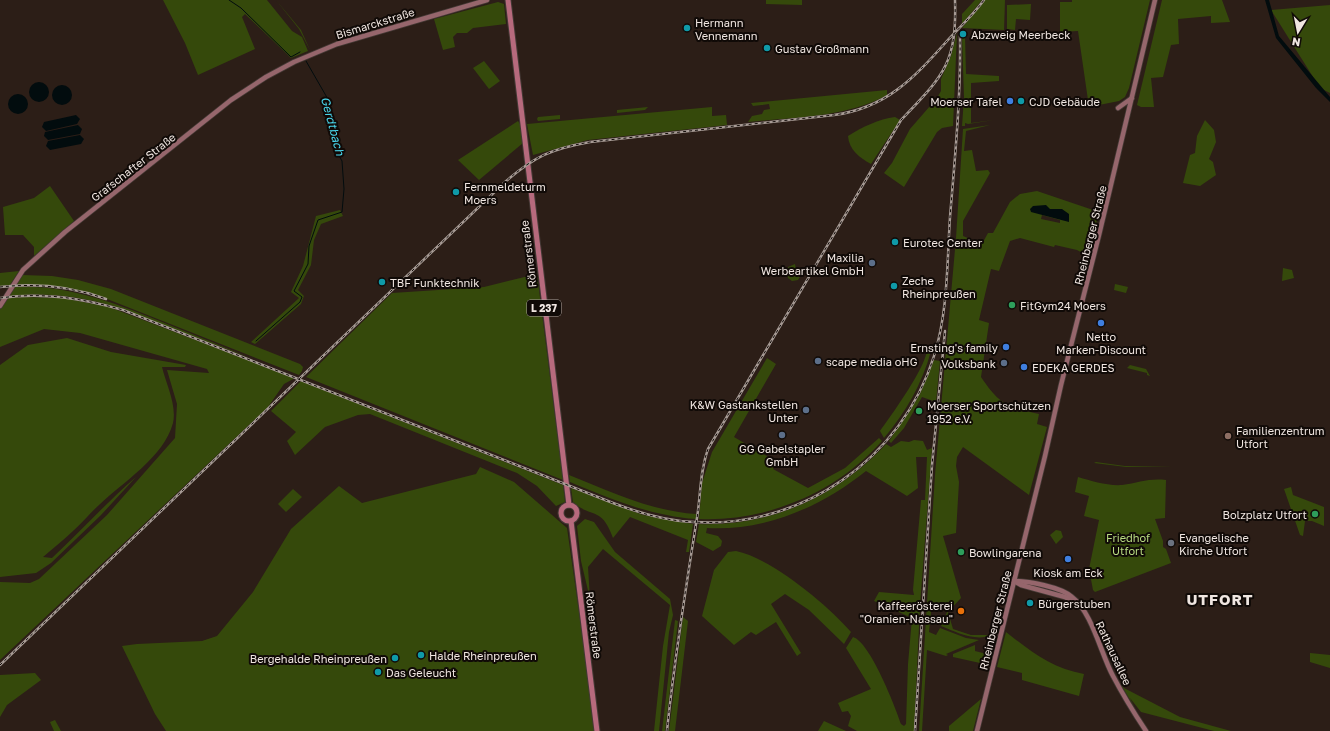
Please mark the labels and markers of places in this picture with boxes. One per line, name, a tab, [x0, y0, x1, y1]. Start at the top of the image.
place label: Hermann Vennemann	[695, 16, 757, 42]
marker: Hermann Vennemann	[682, 23, 692, 33]
place label: Abzweig Meerbeck	[971, 28, 1070, 41]
marker: Abzweig Meerbeck	[958, 29, 968, 39]
place label: Gustav Großmann	[775, 42, 869, 55]
marker: Gustav Großmann	[762, 43, 772, 53]
place label: Moerser Tafel	[930, 95, 1002, 108]
place label: CJD Gebäude	[1029, 95, 1100, 108]
marker: Moerser Tafel	[1005, 96, 1015, 106]
marker: CJD Gebäude	[1016, 96, 1026, 106]
place label: Fernmeldeturm Moers	[464, 180, 546, 206]
marker: Fernmeldeturm Moers	[451, 187, 461, 197]
place label: Eurotec Center	[903, 236, 983, 249]
marker: Eurotec Center	[890, 237, 900, 247]
place label: Maxilia Werbeartikel GmbH	[761, 251, 864, 277]
marker: Maxilia Werbeartikel GmbH	[867, 258, 877, 268]
place label: Zeche Rheinpreußen	[902, 274, 976, 300]
place label: TBF Funktechnik	[390, 276, 479, 289]
marker: TBF Funktechnik	[377, 277, 387, 287]
marker: Zeche Rheinpreußen	[889, 281, 899, 291]
place label: FitGym24 Moers	[1020, 299, 1106, 312]
marker: FitGym24 Moers	[1007, 300, 1017, 310]
marker: Netto Marken-Discount	[1096, 318, 1106, 328]
place label: Netto Marken-Discount	[1056, 330, 1146, 356]
place label: Ernsting's family	[910, 341, 998, 354]
marker: Ernsting's family	[1001, 342, 1011, 352]
place label: scape media oHG	[826, 355, 918, 368]
marker: scape media oHG	[813, 356, 823, 366]
place label: Volksbank	[941, 357, 996, 370]
marker: Volksbank	[999, 358, 1009, 368]
place label: EDEKA GERDES	[1032, 361, 1114, 374]
marker: EDEKA GERDES	[1019, 362, 1029, 372]
place label: K&W Gastankstellen Unter	[690, 398, 799, 424]
place label: Moerser Sportschützen 1952 e.V.	[927, 399, 1051, 425]
marker: K&W Gastankstellen Unter	[801, 405, 811, 415]
marker: Moerser Sportschützen 1952 e.V.	[914, 406, 924, 416]
place label: Familienzentrum Utfort	[1236, 424, 1325, 450]
marker: GG Gabelstapler GmbH	[777, 430, 787, 440]
marker: Familienzentrum Utfort	[1223, 431, 1233, 441]
place label: GG Gabelstapler GmbH	[739, 442, 826, 468]
place label: Bolzplatz Utfort	[1223, 508, 1307, 521]
marker: Bolzplatz Utfort	[1310, 509, 1320, 519]
place label: Evangelische Kirche Utfort	[1179, 531, 1249, 557]
marker: Evangelische Kirche Utfort	[1166, 538, 1176, 548]
place label: Bowlingarena	[969, 546, 1042, 559]
marker: Bowlingarena	[956, 547, 966, 557]
marker: Kiosk am Eck	[1063, 554, 1073, 564]
place label: Kiosk am Eck	[1033, 566, 1103, 579]
place label: Bürgerstuben	[1038, 597, 1110, 610]
marker: Bürgerstuben	[1025, 598, 1035, 608]
place label: Kaffeerösterei "Oranien-Nassau"	[860, 599, 953, 625]
marker: Kaffeerösterei "Oranien-Nassau"	[956, 606, 966, 616]
place label: Halde Rheinpreußen	[429, 649, 537, 662]
marker: Halde Rheinpreußen	[416, 650, 426, 660]
place label: Bergehalde Rheinpreußen	[250, 652, 387, 665]
marker: Bergehalde Rheinpreußen	[390, 653, 400, 663]
place label: Das Geleucht	[386, 666, 456, 679]
marker: Das Geleucht	[373, 667, 383, 677]

